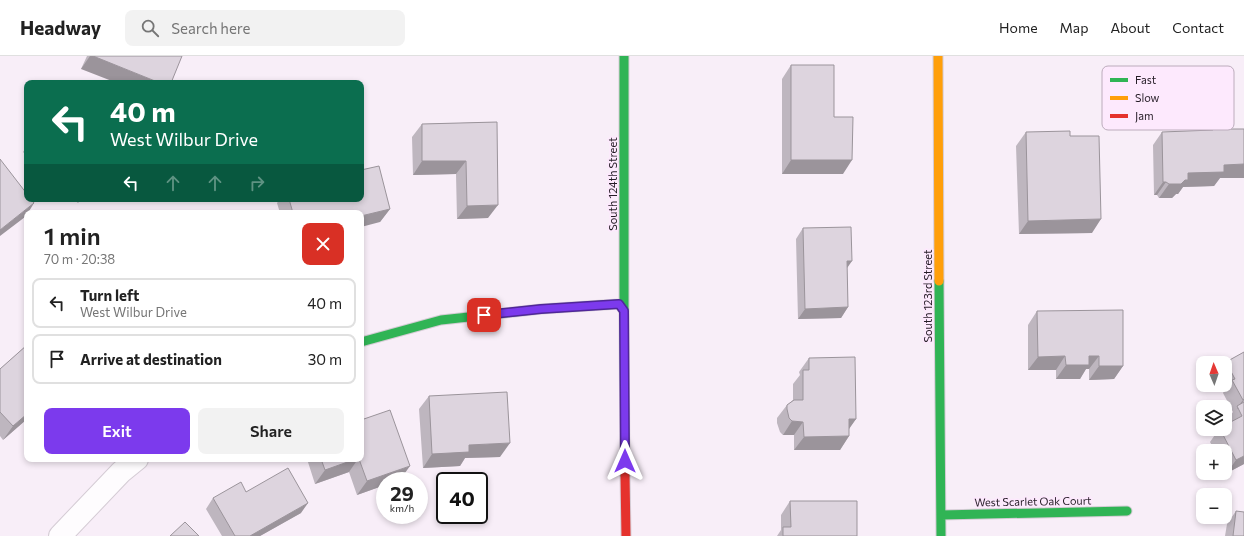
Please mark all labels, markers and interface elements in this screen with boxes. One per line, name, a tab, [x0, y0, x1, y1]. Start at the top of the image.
search box	[125, 10, 405, 46]
text: Headway	[20, 16, 101, 39]
icon: search	[139, 17, 161, 39]
text: Search here	[171, 19, 251, 37]
text: Home	[999, 19, 1038, 36]
text: Map	[1060, 19, 1088, 36]
text: About	[1110, 19, 1150, 36]
text: Contact	[1172, 19, 1224, 36]
legend	[1102, 66, 1234, 130]
text: Fast	[1135, 73, 1157, 86]
text: Slow	[1135, 91, 1160, 104]
text: 40 m	[110, 94, 176, 128]
icon: left	[44, 96, 96, 148]
text: Jam	[1135, 109, 1154, 123]
text: West Wilbur Drive	[110, 128, 258, 150]
street label: South 124th Street	[606, 137, 619, 231]
icon: left	[120, 172, 142, 194]
icon: ahead	[162, 172, 184, 194]
icon: ahead	[204, 172, 226, 194]
icon: right	[246, 172, 268, 194]
text: 1 min	[44, 221, 101, 250]
button: close	[302, 223, 344, 265]
street label: South 123rd Street	[921, 249, 934, 342]
text: 70 m · 20:38	[44, 251, 115, 267]
text: Turn left	[80, 286, 139, 304]
icon: left	[46, 292, 68, 314]
text: 40 m	[307, 294, 342, 312]
pin	[467, 298, 501, 332]
text: West Wilbur Drive	[80, 304, 187, 320]
icon: arrive	[473, 304, 495, 326]
icon: arrive	[46, 348, 68, 370]
text: Arrive at destination	[80, 350, 222, 368]
text: 30 m	[308, 350, 342, 368]
north arrow	[1196, 356, 1232, 392]
map controls	[1196, 356, 1232, 524]
button: layers	[1196, 400, 1232, 436]
button: Exit	[44, 408, 190, 454]
button: Share	[198, 408, 344, 454]
position arrow	[604, 440, 646, 482]
button: +	[1196, 444, 1232, 480]
speed limit sign: 40	[436, 472, 488, 524]
text: 29	[390, 481, 414, 505]
button: −	[1196, 488, 1232, 524]
street label: West Scarlet Oak Court	[974, 493, 1092, 509]
text: km/h	[390, 502, 414, 514]

